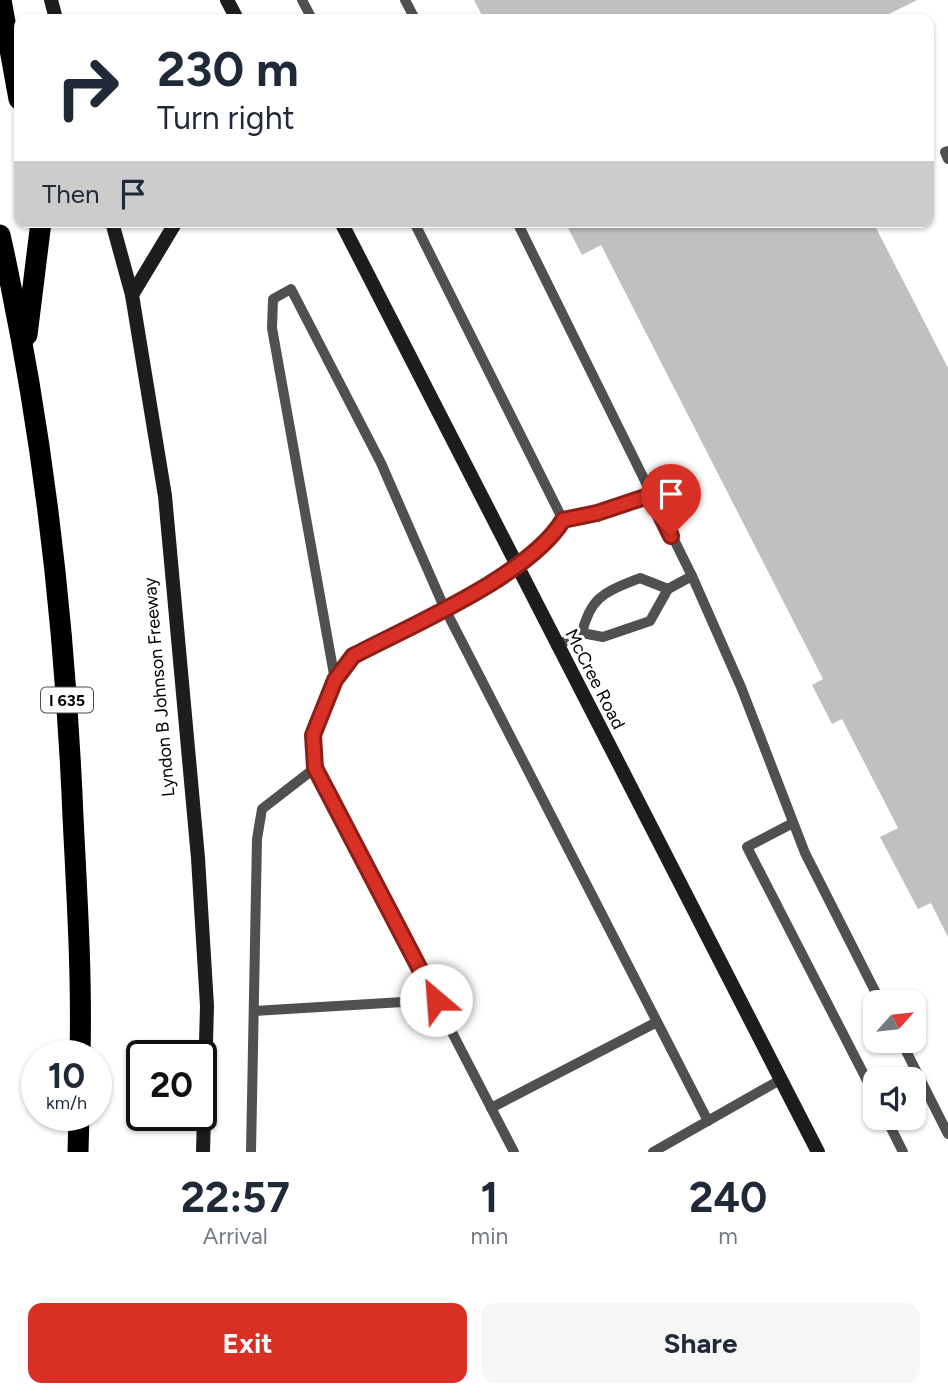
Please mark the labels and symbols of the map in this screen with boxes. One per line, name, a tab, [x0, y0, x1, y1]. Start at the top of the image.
pin	[641, 464, 701, 536]
street label: Lyndon B Johnson Freeway	[138, 576, 180, 798]
street label: McCree Road	[560, 625, 630, 733]
road number: I 635	[41, 688, 93, 712]
position arrow	[399, 963, 473, 1037]
north arrow	[863, 990, 926, 1054]
speed limit sign: 20	[126, 1040, 217, 1131]

